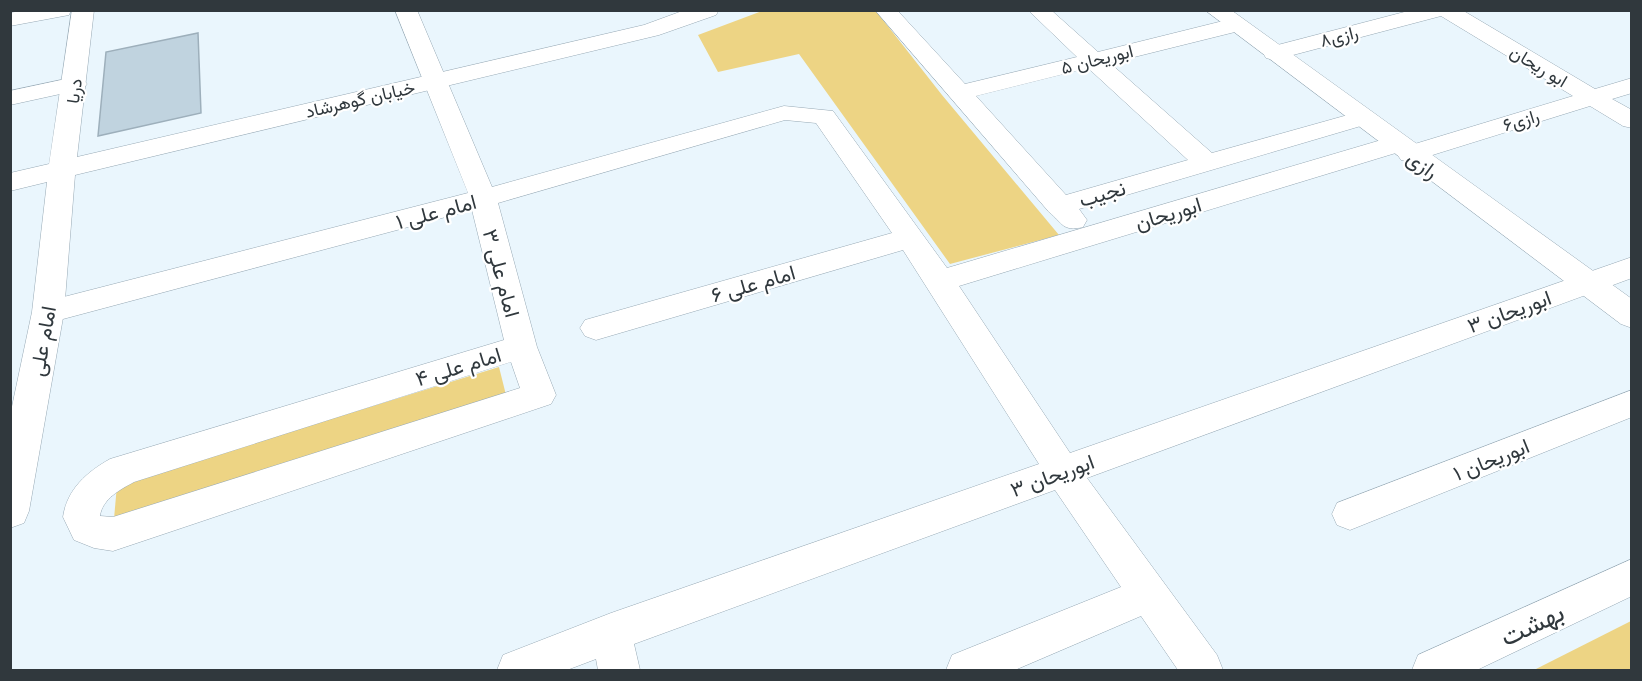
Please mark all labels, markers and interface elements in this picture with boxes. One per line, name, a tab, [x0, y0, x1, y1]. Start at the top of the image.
street label: رازی۸	[1318, 20, 1360, 52]
street label: ابوریحان ۵	[1058, 39, 1136, 79]
street label: ابو ریحان	[1506, 40, 1572, 92]
street label: خیابان گوهرشاد	[303, 75, 417, 123]
street label: دریا	[61, 77, 87, 105]
street label: رازی۶	[1500, 104, 1542, 136]
street label: رازی	[1402, 144, 1444, 185]
street label: نجیب	[1076, 174, 1128, 212]
street label: امام علی ۱	[393, 188, 480, 236]
street label: ابوریحان	[1132, 191, 1205, 236]
street label: امام علی ۳	[476, 226, 526, 320]
street label: امام علی ۶	[708, 259, 799, 309]
street label: ابوریحان ۳	[1463, 284, 1555, 339]
street label: امام علی	[23, 304, 63, 378]
street label: امام علی ۴	[412, 341, 505, 393]
street label: ابوریحان ۱	[1449, 432, 1533, 487]
street label: ابوریحان ۳	[1006, 448, 1098, 503]
street label: بهشت	[1495, 595, 1569, 653]

